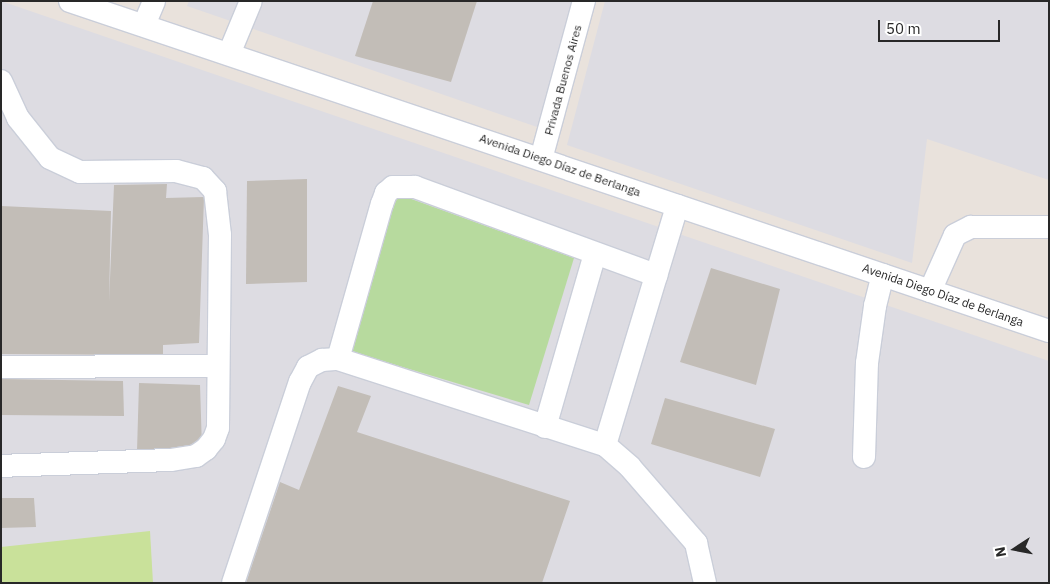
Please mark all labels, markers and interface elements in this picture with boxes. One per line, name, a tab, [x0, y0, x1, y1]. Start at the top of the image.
scale bar	[880, 10, 1002, 42]
text: 50 m	[886, 19, 921, 38]
street label: Privada Buenos Aires	[541, 23, 585, 137]
street label: Avenida Diego Díaz de Berlanga	[477, 131, 643, 199]
street label: Avenida Diego Díaz de Berlanga	[860, 261, 1026, 329]
north arrow	[990, 524, 1040, 574]
text: N	[990, 545, 1010, 559]

